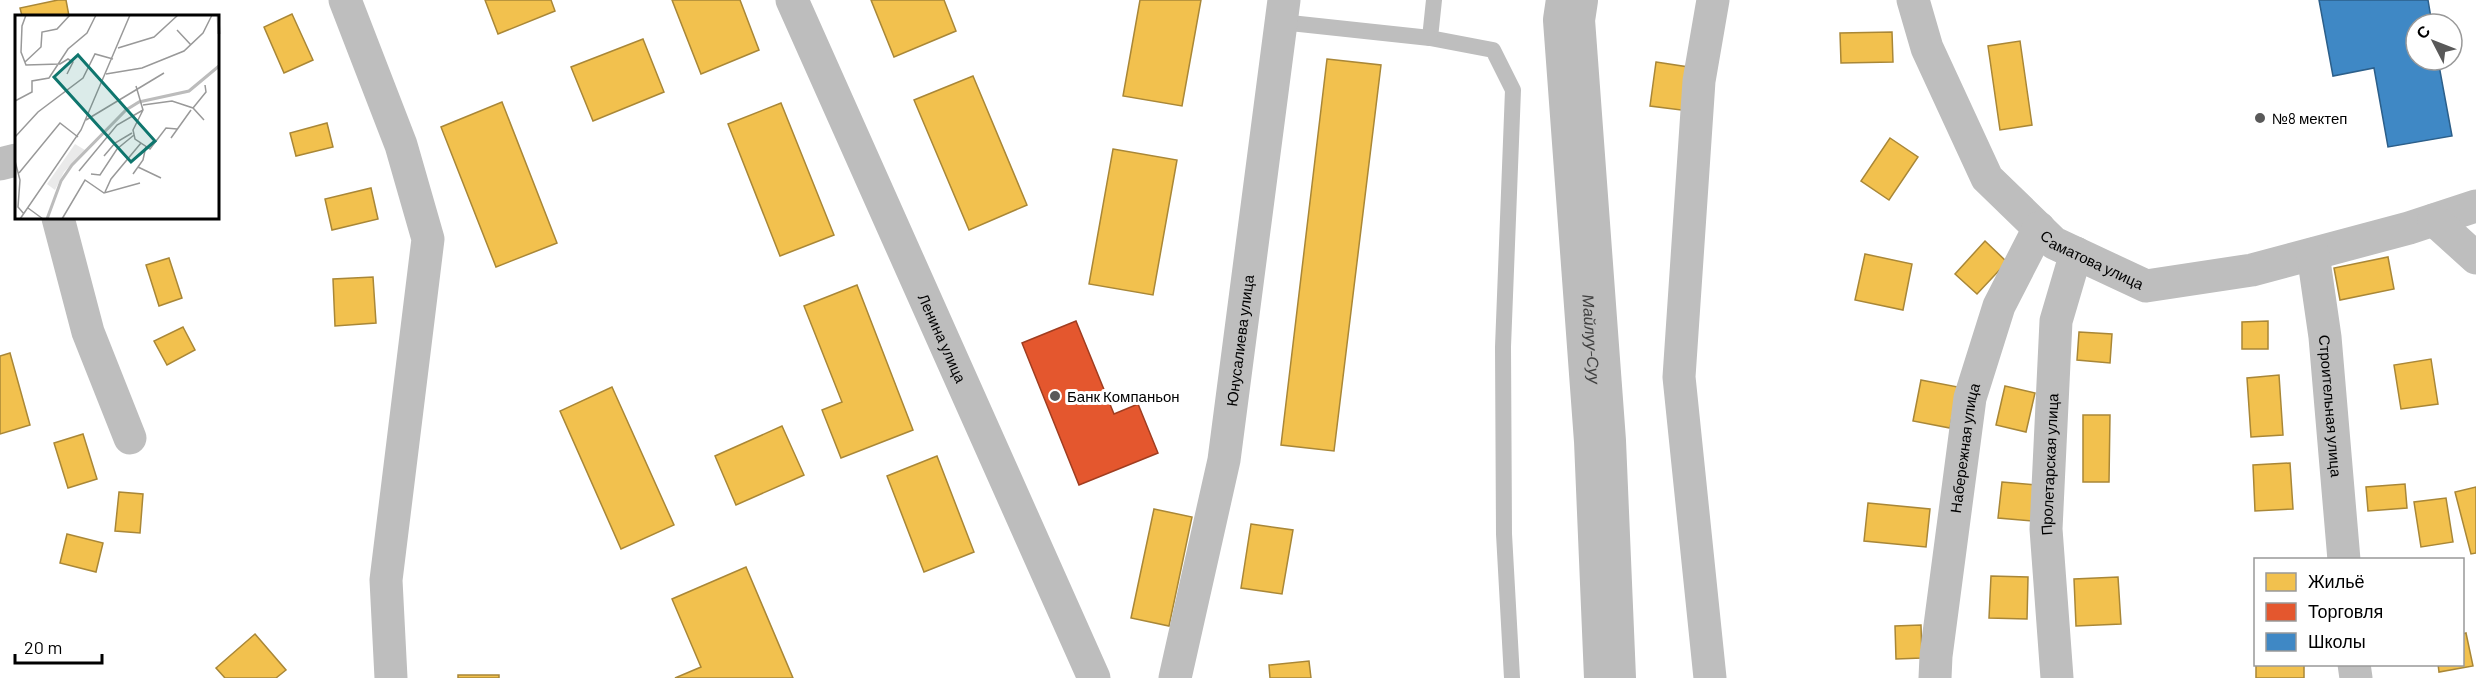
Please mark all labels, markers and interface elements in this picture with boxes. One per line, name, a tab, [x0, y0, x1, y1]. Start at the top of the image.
north arrow	[2404, 12, 2464, 72]
inset map	[15, 15, 219, 219]
text: С	[2412, 21, 2434, 42]
place label: №8 мектеп	[2272, 109, 2347, 127]
marker: №8 мектеп	[2253, 111, 2267, 125]
street label: Саматова улица	[2037, 226, 2147, 293]
street label: Юнусалиева улица	[1222, 273, 1257, 407]
street label: Ленина улица	[915, 291, 971, 386]
water label: Майлуу-Суу	[1580, 293, 1605, 385]
street label: Строительная улица	[2316, 334, 2346, 479]
street label: Набережная улица	[1946, 380, 1983, 514]
place label: Банк Компаньон	[1067, 387, 1180, 405]
marker: Банк Компаньон	[1048, 389, 1062, 403]
street label: Пролетарская улица	[2037, 392, 2062, 536]
legend	[2254, 558, 2464, 666]
text: Жильё	[2308, 570, 2365, 592]
text: Торговля	[2308, 600, 2383, 622]
scale bar	[15, 627, 102, 665]
text: Школы	[2308, 630, 2366, 652]
text: 20 m	[24, 636, 62, 658]

